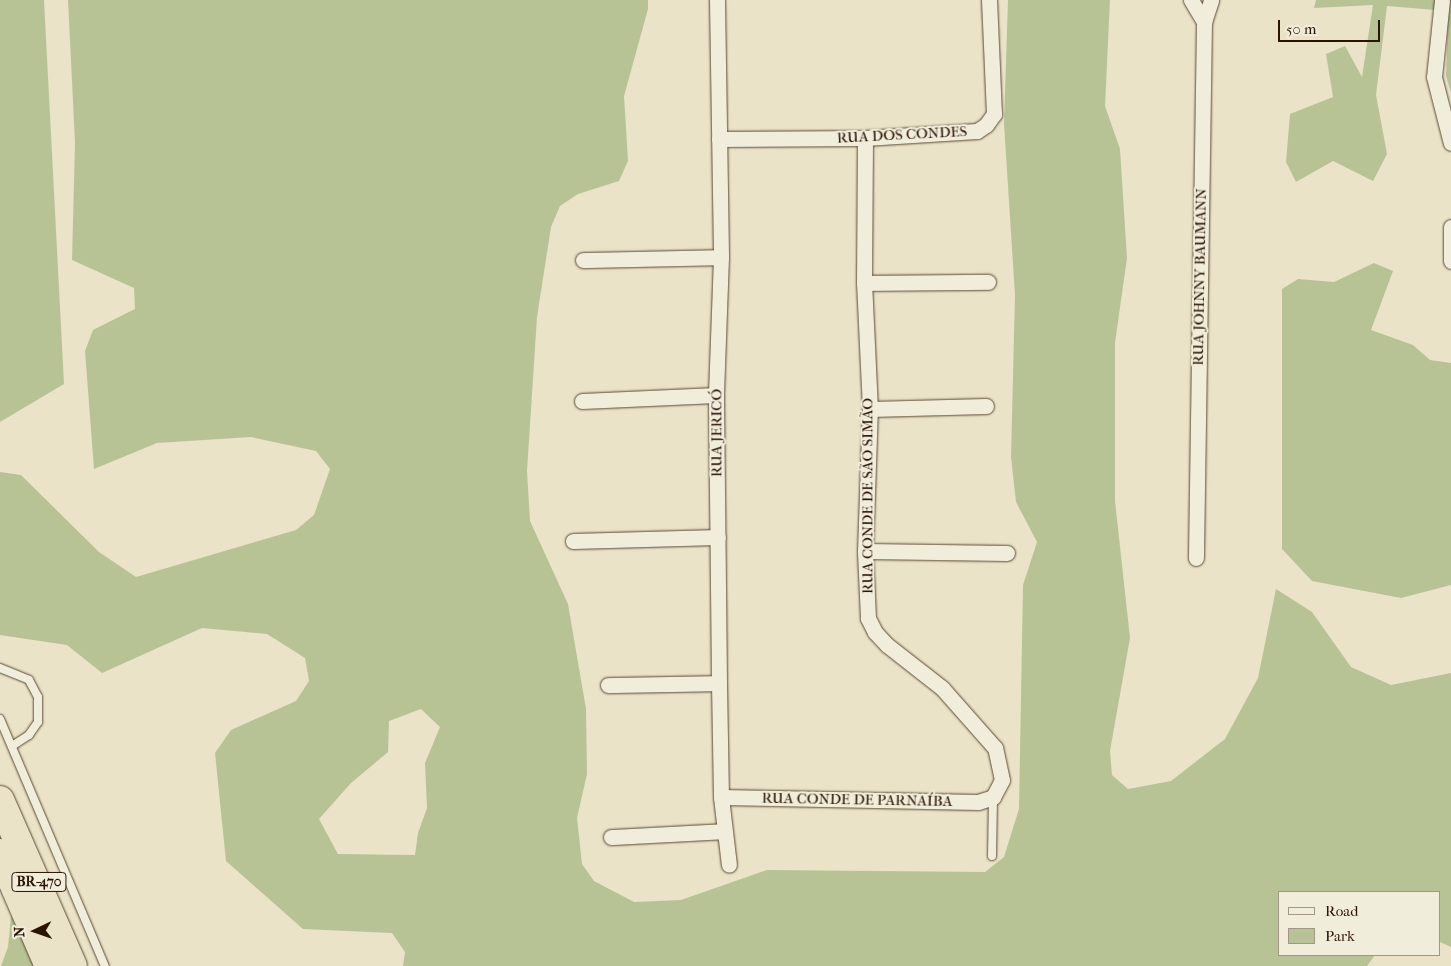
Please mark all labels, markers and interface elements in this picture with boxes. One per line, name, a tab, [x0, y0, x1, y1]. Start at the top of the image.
scale bar	[1281, 10, 1384, 42]
text: 50 m	[1286, 20, 1316, 38]
street label: RUA DOS CONDES	[836, 123, 968, 147]
street label: RUA JOHNNY BAUMANN	[1189, 188, 1211, 366]
street label: RUA JERICÓ	[708, 389, 726, 477]
street label: RUA CONDE DE SÃO SIMÃO	[859, 398, 877, 594]
street label: RUA CONDE DE PARNAÍBA	[762, 789, 952, 811]
road number: BR-470	[10, 870, 68, 894]
legend	[1278, 891, 1441, 956]
text: Road	[1325, 902, 1358, 920]
north arrow	[10, 906, 60, 956]
text: N	[11, 926, 28, 938]
text: Park	[1325, 927, 1355, 945]

